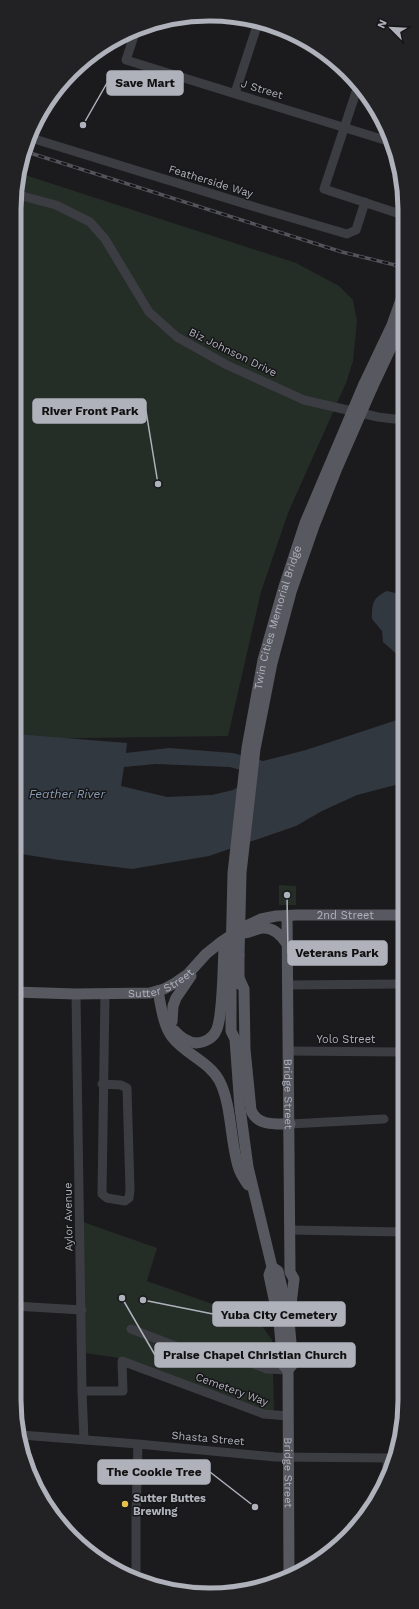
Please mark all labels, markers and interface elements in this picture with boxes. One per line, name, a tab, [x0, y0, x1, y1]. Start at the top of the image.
north arrow	[371, 8, 411, 48]
text: N	[375, 18, 390, 31]
callout: Save Mart	[107, 71, 183, 95]
text: Save Mart	[115, 76, 175, 90]
street label: J Street	[239, 77, 285, 102]
street label: Featherside Way	[167, 162, 255, 201]
street label: Biz Johnson Drive	[187, 326, 279, 379]
callout: River Front Park	[33, 399, 146, 423]
text: River Front Park	[42, 404, 139, 418]
street label: Twin Cities Memorial Bridge	[252, 544, 304, 691]
water label: Feather River	[29, 787, 106, 801]
street label: 2nd Street	[317, 909, 374, 922]
callout: Veterans Park	[288, 941, 387, 965]
text: Veterans Park	[295, 946, 379, 960]
street label: Sutter Street	[128, 966, 197, 1000]
street label: Yolo Street	[317, 1033, 376, 1046]
street label: Bridge Street	[281, 1059, 295, 1130]
street label: Aylor Avenue	[61, 1182, 76, 1252]
callout: Yuba City Cemetery	[213, 1302, 345, 1326]
text: Yuba City Cemetery	[221, 1308, 337, 1322]
callout: Praise Chapel Christian Church	[155, 1343, 355, 1367]
text: Praise Chapel Christian Church	[163, 1348, 347, 1362]
street label: Cemetery Way	[194, 1370, 270, 1409]
street label: Shasta Street	[171, 1429, 245, 1448]
street label: Bridge Street	[281, 1437, 295, 1508]
callout: The Cookie Tree	[98, 1460, 210, 1484]
text: The Cookie Tree	[106, 1465, 202, 1479]
place label: Sutter Buttes Brewing	[133, 1492, 206, 1518]
marker: Sutter Buttes Brewing	[120, 1499, 130, 1509]

